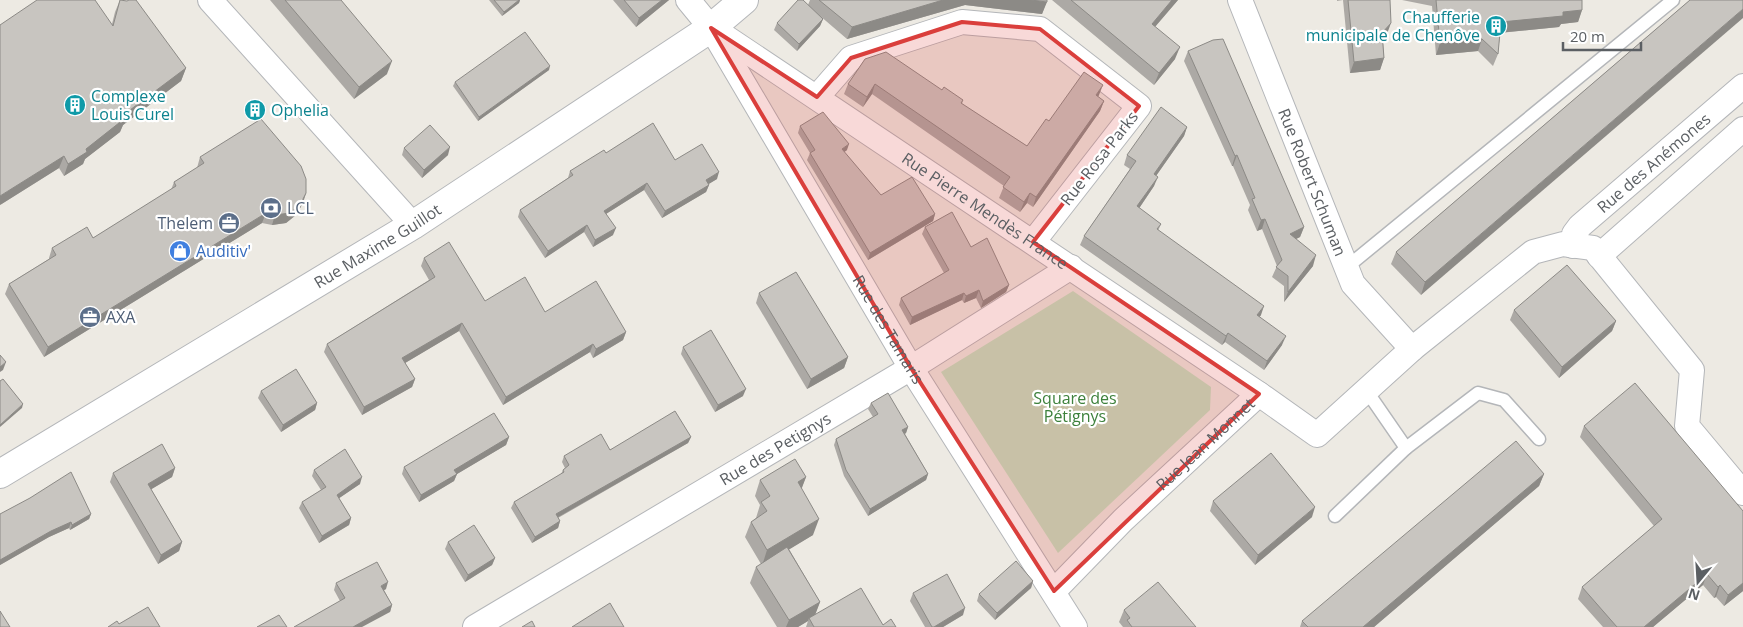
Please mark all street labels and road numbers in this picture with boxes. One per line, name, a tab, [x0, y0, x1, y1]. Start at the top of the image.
street label: Rue Robert Schuman	[1273, 105, 1352, 259]
street label: Rue Rosa Parks	[1055, 106, 1143, 210]
street label: Rue des Anémones	[1592, 108, 1715, 218]
street label: Rue Pierre Mendès France	[898, 147, 1073, 274]
street label: Rue Maxime Guillot	[310, 198, 446, 293]
street label: Rue des Tamaris	[848, 271, 929, 388]
street label: Rue Jean Monnet	[1151, 392, 1260, 495]
street label: Rue des Petignys	[715, 407, 835, 490]

